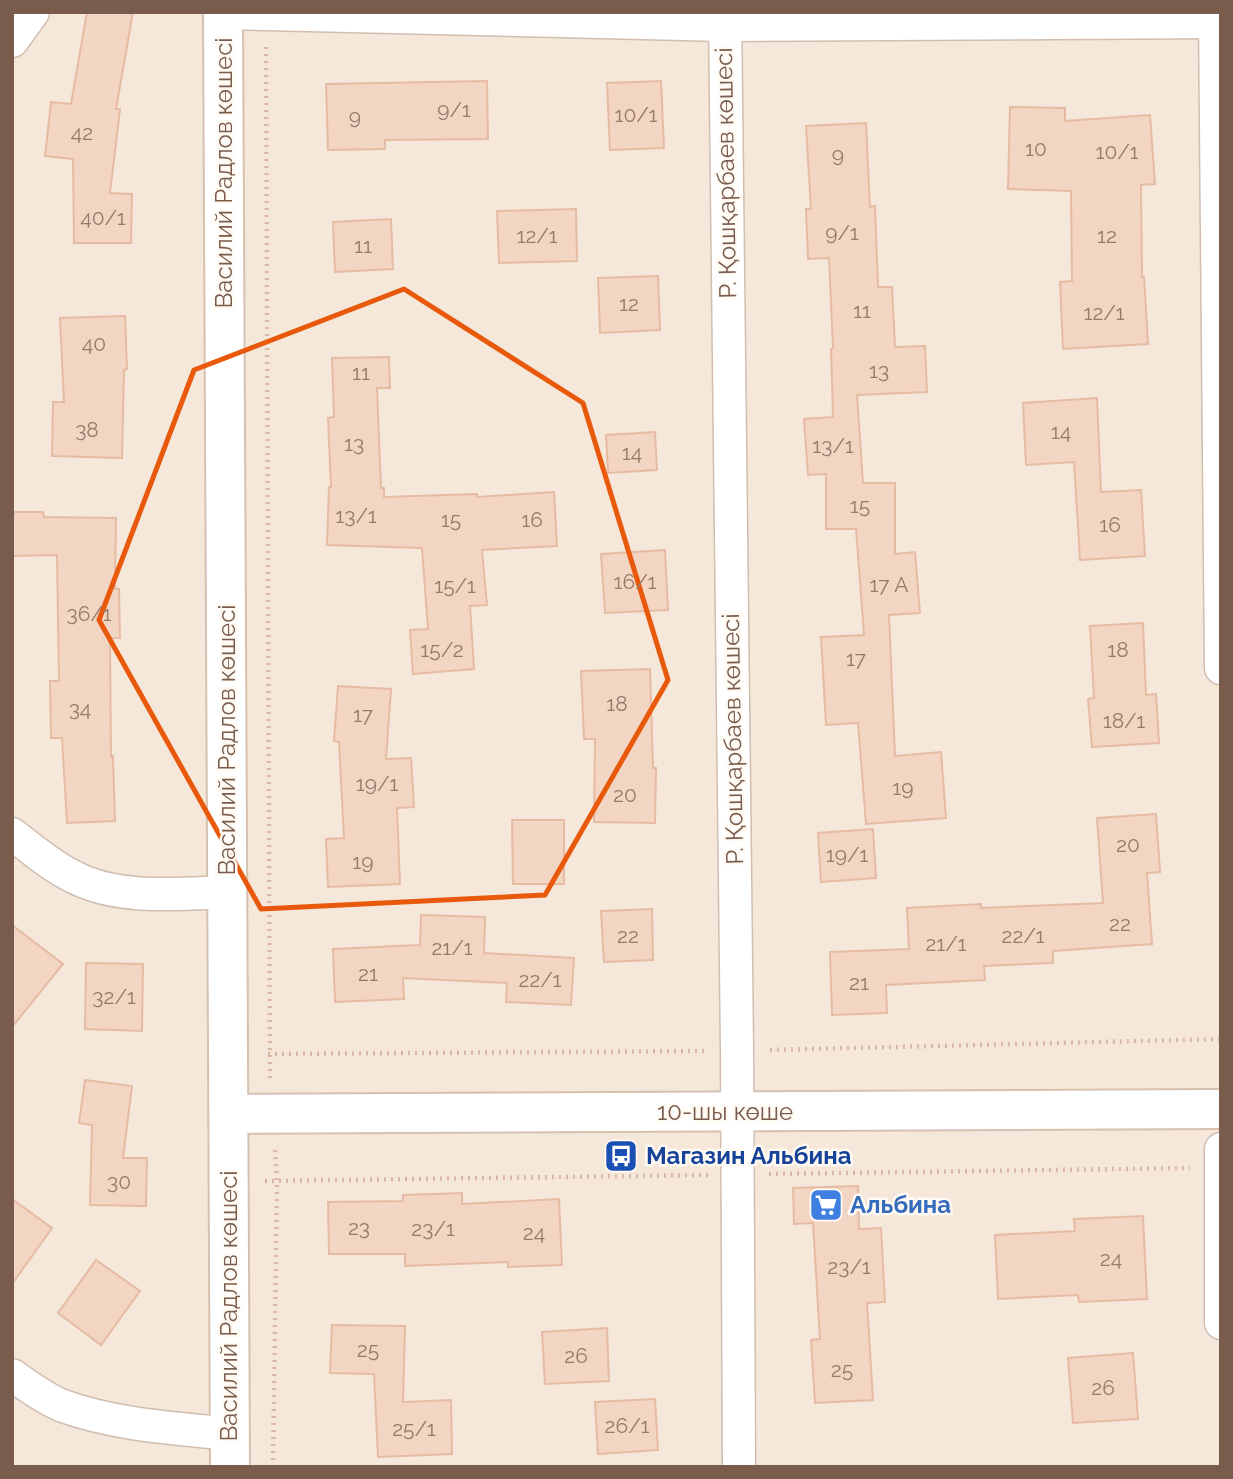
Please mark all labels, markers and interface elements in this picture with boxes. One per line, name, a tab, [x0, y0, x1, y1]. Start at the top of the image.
street label: Василий Радлов көшесі	[209, 37, 238, 309]
street label: Р. Қошқарбаев көшесі	[709, 47, 742, 299]
house number: 9/1	[437, 97, 471, 122]
house number: 10/1	[615, 102, 657, 127]
house number: 9	[349, 104, 361, 129]
house number: 42	[71, 120, 93, 145]
house number: 10	[1025, 136, 1047, 161]
house number: 10/1	[1096, 139, 1138, 164]
house number: 9	[832, 142, 844, 167]
house number: 40/1	[80, 205, 126, 230]
house number: 9/1	[825, 220, 859, 245]
house number: 12/1	[516, 223, 558, 248]
house number: 12	[1097, 223, 1117, 248]
house number: 11	[354, 233, 372, 258]
house number: 12	[619, 291, 639, 316]
house number: 11	[853, 298, 871, 323]
house number: 12/1	[1083, 300, 1125, 325]
house number: 40	[82, 331, 106, 356]
house number: 13	[869, 358, 889, 383]
house number: 11	[352, 360, 370, 385]
house number: 38	[75, 417, 99, 442]
house number: 14	[1051, 419, 1071, 444]
house number: 13	[344, 431, 364, 456]
house number: 13/1	[812, 433, 854, 458]
house number: 14	[622, 440, 642, 465]
house number: 15	[850, 493, 870, 518]
house number: 13/1	[335, 503, 377, 528]
house number: 15	[441, 507, 461, 532]
house number: 16	[521, 507, 543, 532]
house number: 16	[1099, 512, 1121, 537]
house number: 16/1	[614, 569, 656, 594]
house number: 17 А	[869, 572, 909, 597]
house number: 15/1	[434, 573, 476, 598]
house number: 36/1	[66, 601, 112, 626]
street label: Василий Радлов көшесі	[212, 604, 241, 876]
street label: Р. Қошқарбаев көшесі	[716, 613, 749, 865]
house number: 15/2	[420, 637, 464, 662]
house number: 18	[1107, 637, 1129, 662]
house number: 17	[846, 646, 867, 671]
house number: 18	[606, 691, 628, 716]
house number: 34	[69, 696, 91, 721]
house number: 17	[353, 702, 374, 727]
house number: 18/1	[1103, 708, 1145, 733]
house number: 19/1	[356, 771, 398, 796]
house number: 19	[892, 775, 914, 800]
house number: 20	[613, 782, 637, 807]
house number: 20	[1116, 832, 1140, 857]
house number: 19/1	[826, 842, 868, 867]
house number: 19	[352, 849, 374, 874]
house number: 22	[1109, 911, 1131, 936]
house number: 22	[617, 923, 639, 948]
house number: 22/1	[1001, 923, 1045, 948]
house number: 21/1	[925, 931, 967, 956]
house number: 21/1	[431, 935, 473, 960]
house number: 21	[358, 961, 378, 986]
house number: 22/1	[518, 967, 562, 992]
house number: 21	[849, 970, 869, 995]
house number: 32/1	[92, 984, 136, 1009]
street label: 10-шы көше	[657, 1097, 793, 1126]
bus stop icon: Магазин Альбина	[602, 1137, 640, 1175]
place label: Магазин Альбина	[646, 1141, 852, 1170]
house number: 30	[107, 1169, 131, 1194]
street label: Василий Радлов көшесі	[214, 1170, 243, 1442]
supermarket icon: Альбина	[807, 1186, 845, 1224]
place label: Альбина	[850, 1190, 951, 1219]
house number: 23	[348, 1215, 370, 1240]
house number: 23/1	[411, 1216, 455, 1241]
house number: 24	[523, 1220, 545, 1245]
house number: 24	[1100, 1246, 1122, 1271]
house number: 23/1	[827, 1254, 871, 1279]
house number: 25	[357, 1337, 379, 1362]
house number: 26	[564, 1343, 588, 1368]
house number: 25	[831, 1357, 853, 1382]
house number: 26	[1091, 1375, 1115, 1400]
house number: 26/1	[605, 1413, 649, 1438]
house number: 25/1	[392, 1416, 436, 1441]

